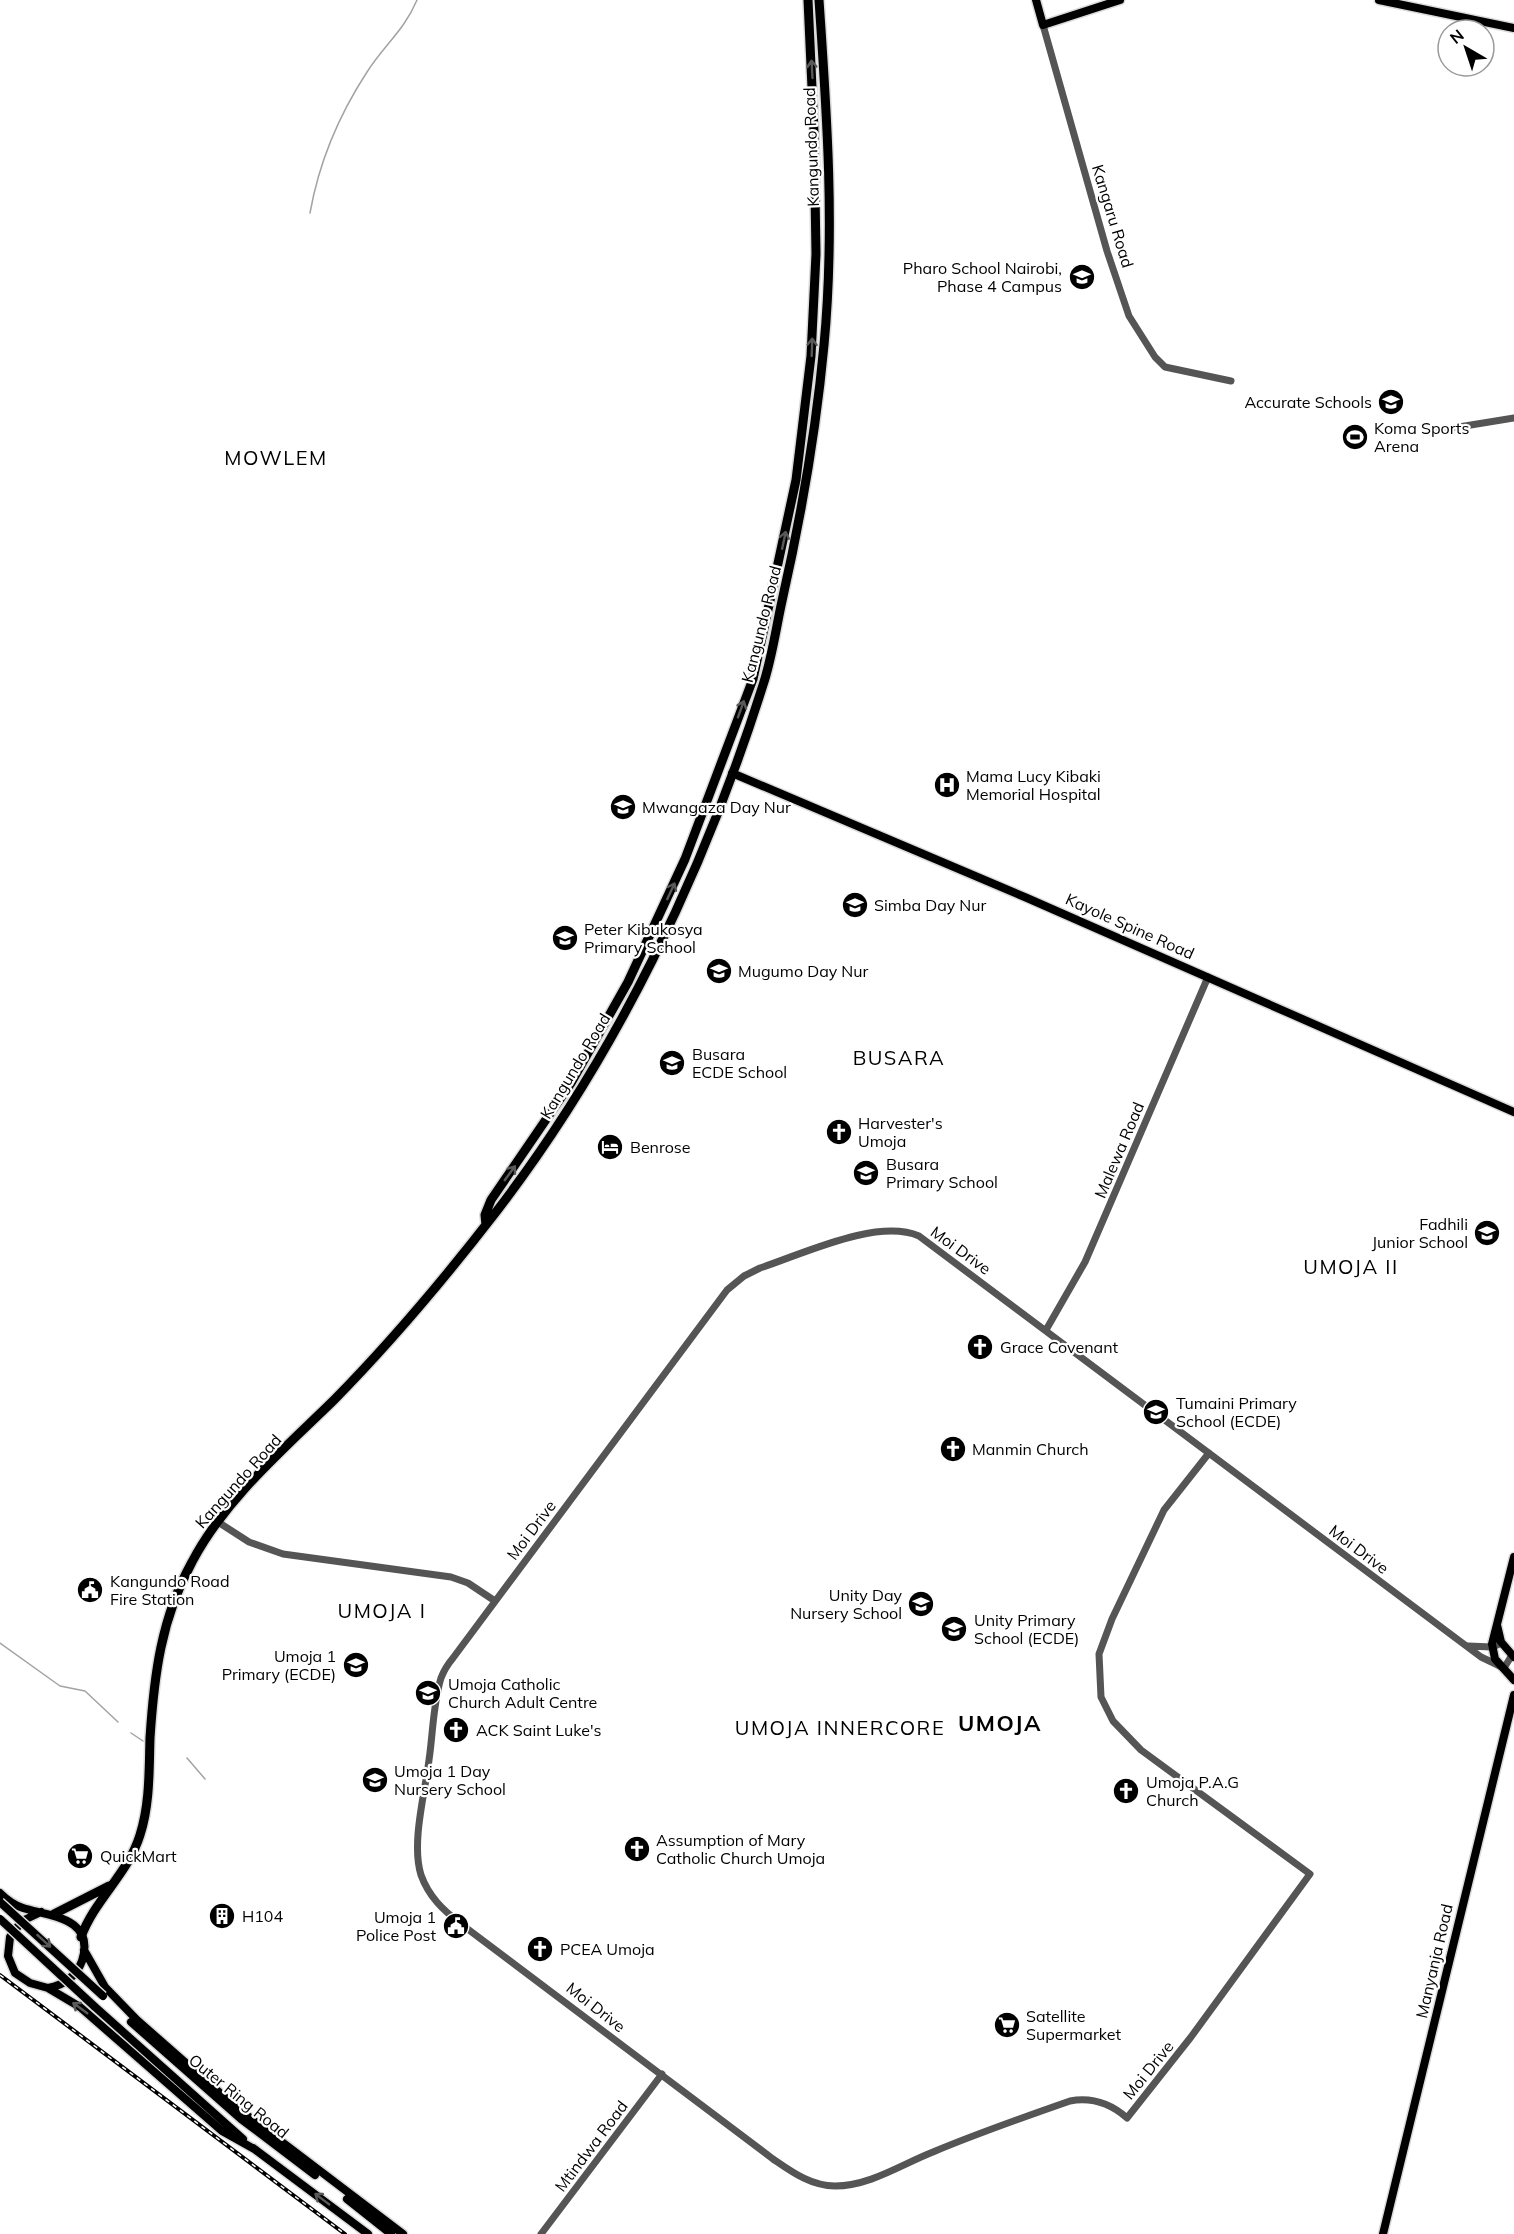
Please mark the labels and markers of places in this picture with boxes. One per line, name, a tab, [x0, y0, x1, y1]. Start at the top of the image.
place label: Pharo School Nairobi, Phase 4 Campus	[903, 258, 1062, 296]
school or university icon: Pharo School Nairobi, Phase 4 Campus	[1067, 262, 1097, 292]
school or university icon: Accurate Schools	[1376, 387, 1406, 417]
place label: Accurate Schools	[1244, 392, 1372, 412]
place label: Koma Sports Arena	[1374, 418, 1469, 456]
sports icon: Koma Sports Arena	[1340, 422, 1370, 452]
place label: Mama Lucy Kibaki Memorial Hospital	[966, 766, 1101, 804]
hospital icon: Mama Lucy Kibaki Memorial Hospital	[932, 770, 962, 800]
school or university icon: Mwangaza Day Nur	[608, 792, 638, 822]
place label: Mwangaza Day Nur	[642, 797, 791, 817]
school or university icon: Simba Day Nur	[840, 890, 870, 920]
place label: Simba Day Nur	[874, 895, 987, 915]
place label: Peter Kibukosya Primary School	[584, 919, 703, 957]
school or university icon: Peter Kibukosya Primary School	[550, 923, 580, 953]
school or university icon: Mugumo Day Nur	[704, 956, 734, 986]
place label: Mugumo Day Nur	[738, 961, 869, 981]
place label: Busara ECDE School	[692, 1044, 787, 1082]
school or university icon: Busara ECDE School	[657, 1048, 687, 1078]
place label: Harvester's Umoja	[858, 1113, 943, 1151]
church icon: Harvester's Umoja	[824, 1117, 854, 1147]
hotel icon: Benrose	[595, 1132, 625, 1162]
place label: Benrose	[630, 1137, 690, 1157]
place label: Busara Primary School	[886, 1154, 998, 1192]
school or university icon: Busara Primary School	[851, 1158, 881, 1188]
place label: Fadhili Junior School	[1372, 1214, 1468, 1252]
school or university icon: Fadhili Junior School	[1472, 1218, 1502, 1248]
church icon: Grace Covenant	[965, 1332, 995, 1362]
place label: Grace Covenant	[1000, 1337, 1119, 1357]
place label: Tumaini Primary School (ECDE)	[1176, 1393, 1297, 1431]
school or university icon: Tumaini Primary School (ECDE)	[1141, 1397, 1171, 1427]
church icon: Manmin Church	[938, 1434, 968, 1464]
place label: Manmin Church	[972, 1439, 1089, 1459]
place label: Kangundo Road Fire Station	[110, 1571, 230, 1609]
public building icon: Kangundo Road Fire Station	[75, 1575, 105, 1605]
place label: Unity Day Nursery School	[790, 1585, 902, 1623]
school or university icon: Unity Day Nursery School	[906, 1589, 936, 1619]
place label: Unity Primary School (ECDE)	[974, 1610, 1079, 1648]
school or university icon: Unity Primary School (ECDE)	[939, 1614, 969, 1644]
place label: Umoja 1 Primary (ECDE)	[222, 1646, 336, 1684]
school or university icon: Umoja 1 Primary (ECDE)	[341, 1650, 371, 1680]
place label: Umoja Catholic Church Adult Centre	[448, 1674, 597, 1712]
school or university icon: Umoja Catholic Church Adult Centre	[413, 1678, 443, 1708]
church icon: ACK Saint Luke's	[441, 1715, 471, 1745]
place label: ACK Saint Luke's	[476, 1720, 601, 1740]
place label: Umoja 1 Day Nursery School	[394, 1761, 506, 1799]
school or university icon: Umoja 1 Day Nursery School	[360, 1765, 390, 1795]
place label: Umoja P.A.G Church	[1146, 1772, 1239, 1810]
church icon: Umoja P.A.G Church	[1111, 1776, 1141, 1806]
place label: Assumption of Mary Catholic Church Umoja	[656, 1830, 825, 1868]
church icon: Assumption of Mary Catholic Church Umoja	[622, 1834, 652, 1864]
supermarket icon: QuickMart	[65, 1841, 95, 1871]
place label: QuickMart	[100, 1846, 177, 1866]
building icon: H104	[207, 1901, 237, 1931]
place label: H104	[242, 1906, 283, 1926]
place label: Umoja 1 Police Post	[356, 1907, 436, 1945]
public building icon: Umoja 1 Police Post	[441, 1911, 471, 1941]
church icon: PCEA Umoja	[525, 1934, 555, 1964]
place label: PCEA Umoja	[560, 1939, 655, 1959]
place label: Satellite Supermarket	[1026, 2006, 1122, 2044]
supermarket icon: Satellite Supermarket	[992, 2010, 1022, 2040]

